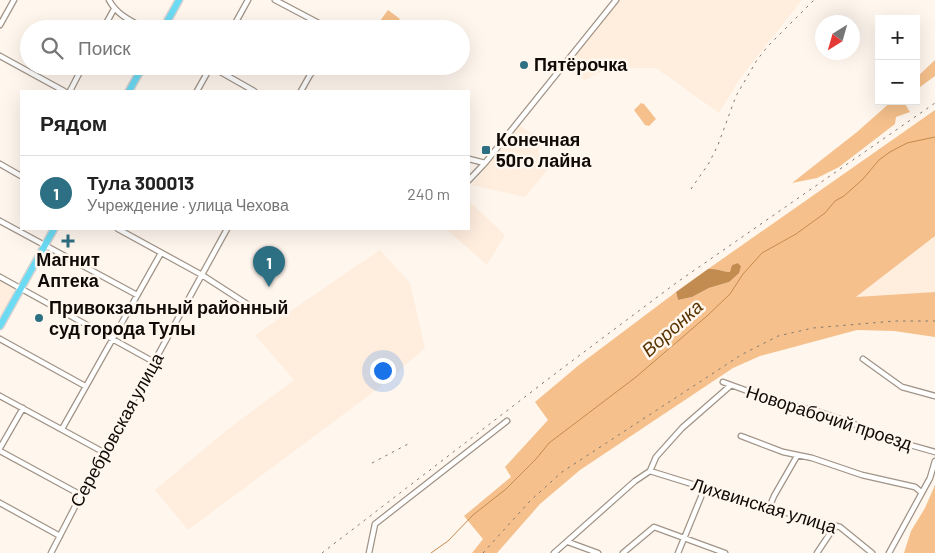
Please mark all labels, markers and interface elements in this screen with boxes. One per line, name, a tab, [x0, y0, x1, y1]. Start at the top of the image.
north arrow	[815, 15, 860, 60]
map controls	[875, 15, 920, 105]
button: +	[875, 15, 920, 60]
search box	[20, 20, 470, 75]
icon: search	[38, 34, 66, 62]
text: Поиск	[78, 36, 131, 59]
place label: Пятёрочка	[534, 53, 628, 75]
marker: Пятёрочка	[518, 59, 530, 71]
button: −	[875, 60, 920, 105]
text: Рядом	[40, 110, 107, 135]
place label: Конечная 50го лайна	[496, 128, 592, 171]
marker: Конечная 50го лайна	[480, 144, 492, 156]
text: Тула 300013	[87, 171, 194, 194]
text: 1	[53, 184, 59, 203]
text: 240 m	[407, 184, 450, 203]
text: Учреждение · улица Чехова	[87, 195, 289, 214]
marker: Магнит Аптека	[62, 235, 74, 247]
pin: 1	[253, 246, 285, 287]
place label: Магнит Аптека	[36, 248, 100, 291]
water label: Воронка	[636, 294, 707, 361]
place label: Привокзальный районный суд города Тулы	[49, 296, 288, 339]
marker: Привокзальный районный суд города Тулы	[33, 312, 45, 324]
street label: Серебровская улица	[65, 348, 168, 510]
your location	[370, 358, 396, 384]
street label: Новорабочий проезд	[744, 380, 916, 454]
street label: Лихвинская улица	[689, 473, 840, 538]

